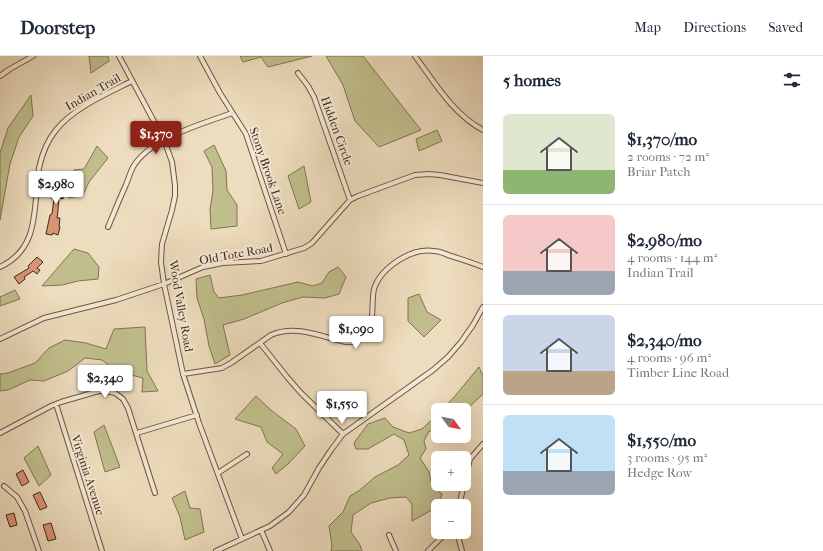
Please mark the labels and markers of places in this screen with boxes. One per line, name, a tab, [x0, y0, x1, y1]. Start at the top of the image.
pin: $1,370	[123, 121, 189, 155]
pin: $2,980	[23, 171, 89, 205]
pin: $1,090	[323, 316, 389, 350]
pin: $2,340	[72, 365, 138, 399]
pin: $1,550	[309, 391, 375, 425]

